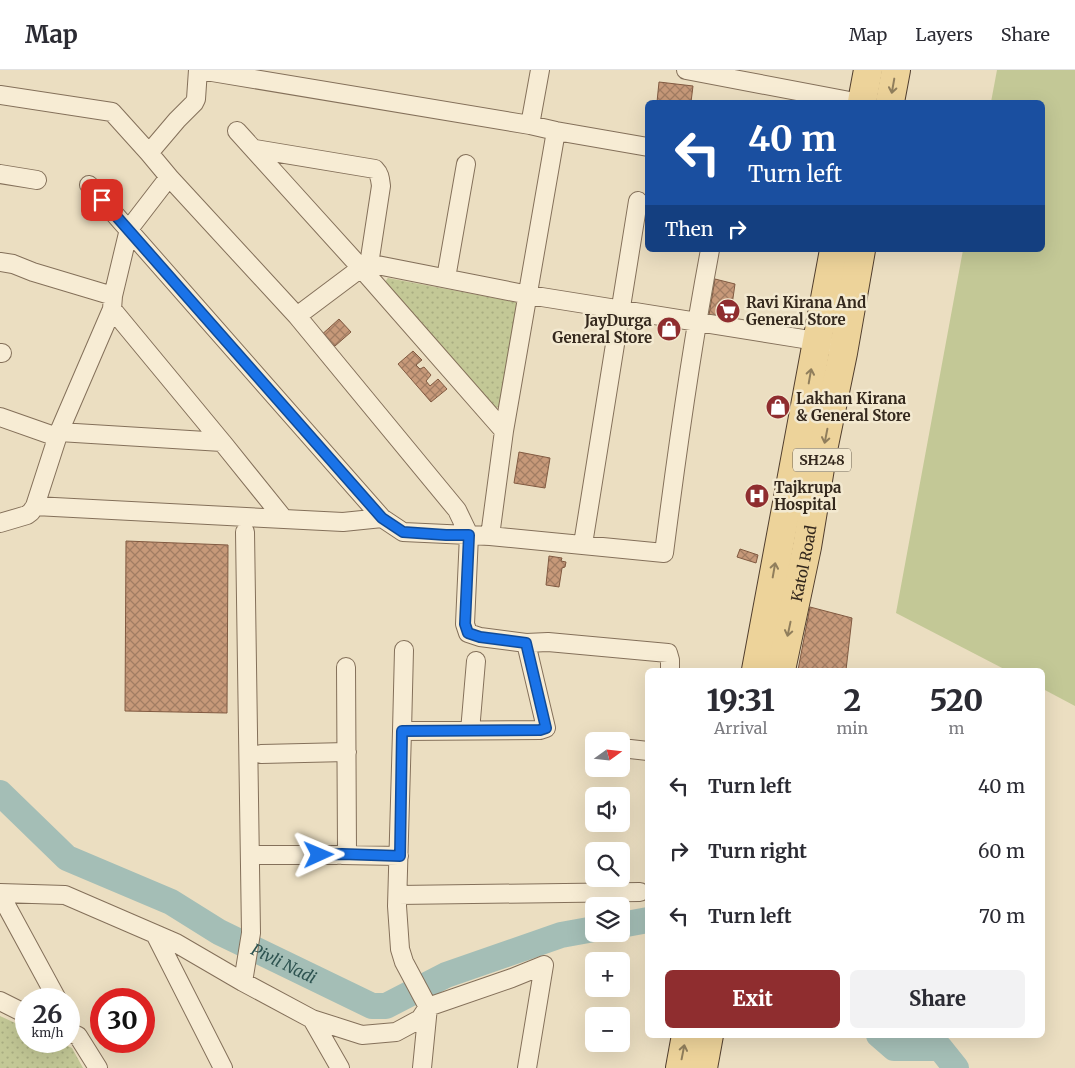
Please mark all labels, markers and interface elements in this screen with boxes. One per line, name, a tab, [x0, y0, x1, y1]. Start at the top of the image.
text: Map	[25, 19, 78, 50]
text: Map	[849, 23, 887, 46]
text: Layers	[915, 23, 973, 46]
text: Share	[1001, 23, 1050, 46]
one-way arrow	[887, 78, 897, 94]
text: 40 m	[748, 117, 836, 161]
icon: left	[665, 120, 730, 185]
text: Turn left	[748, 160, 842, 188]
pin	[81, 179, 123, 221]
icon: arrive	[88, 186, 116, 214]
icon: right	[723, 215, 751, 243]
text: Then	[665, 217, 713, 241]
place label: Ravi Kirana And General Store	[746, 293, 866, 329]
supermarket icon: Ravi Kirana And General Store	[715, 298, 741, 324]
place label: JayDurga General Store	[552, 311, 653, 347]
shop icon: JayDurga General Store	[656, 316, 682, 342]
one-way arrow	[805, 369, 815, 385]
place label: Lakhan Kirana & General Store	[796, 389, 911, 425]
shop icon: Lakhan Kirana & General Store	[765, 394, 791, 420]
one-way arrow	[821, 427, 831, 443]
road number: SH248	[793, 448, 851, 472]
place label: Tajkrupa Hospital	[774, 478, 842, 514]
hospital icon: Tajkrupa Hospital	[744, 483, 770, 509]
street label: Katol Road	[786, 524, 820, 603]
one-way arrow	[770, 563, 779, 579]
one-way arrow	[784, 621, 793, 637]
text: 19:31	[707, 681, 775, 719]
text: 2	[843, 681, 861, 719]
text: 520	[930, 681, 983, 719]
text: Arrival	[714, 718, 767, 738]
text: min	[836, 718, 868, 738]
text: m	[949, 718, 964, 738]
north arrow	[585, 732, 630, 778]
map controls	[585, 732, 630, 1052]
icon: left	[665, 772, 693, 800]
text: Turn left	[708, 774, 792, 798]
text: 40 m	[978, 774, 1025, 798]
button: sound	[585, 787, 630, 832]
position arrow	[292, 828, 344, 880]
icon: right	[665, 837, 693, 865]
text: Turn right	[708, 839, 807, 863]
text: 60 m	[978, 839, 1025, 863]
button: search	[585, 842, 630, 887]
button: layers	[585, 897, 630, 942]
icon: left	[665, 902, 693, 930]
text: Turn left	[708, 904, 792, 928]
text: 70 m	[979, 904, 1025, 928]
water label: Pivli Nadi	[248, 939, 320, 988]
button: +	[585, 952, 630, 997]
button: Exit	[665, 970, 840, 1028]
button: Share	[850, 970, 1025, 1028]
speed limit sign: 30	[90, 988, 155, 1053]
text: 26	[33, 998, 62, 1030]
button: −	[585, 1007, 630, 1052]
text: km/h	[32, 1025, 63, 1040]
one-way arrow	[679, 1044, 688, 1060]

